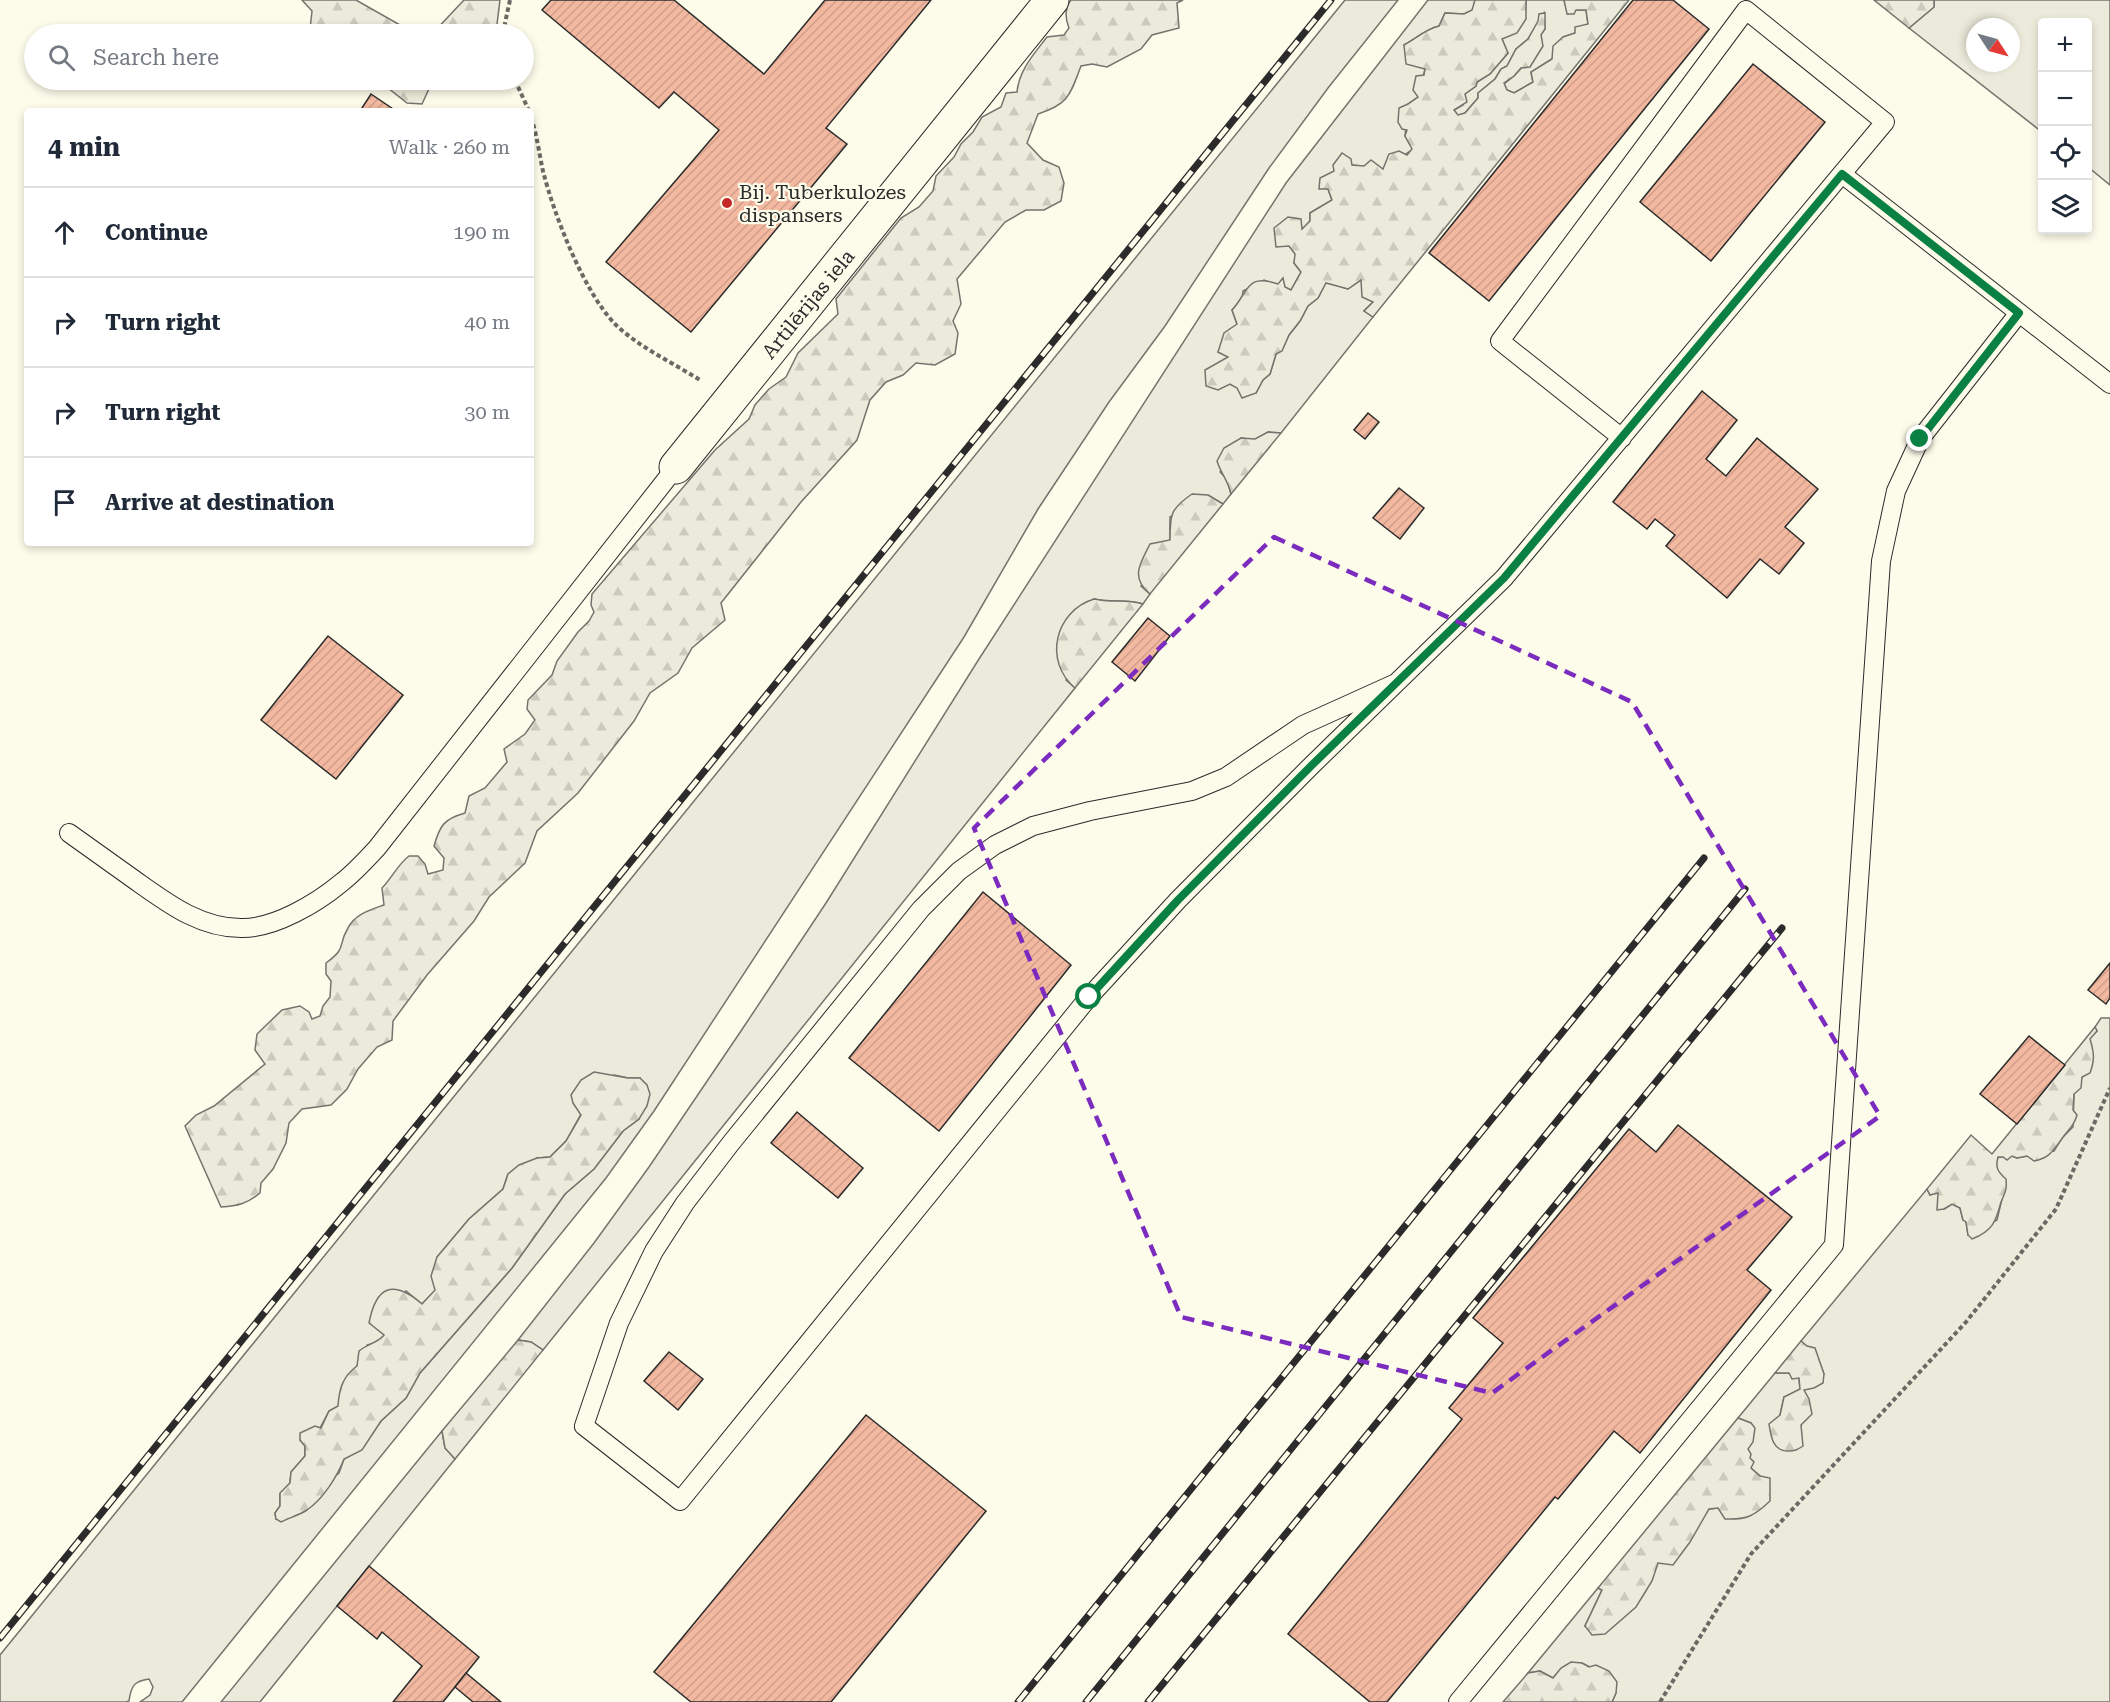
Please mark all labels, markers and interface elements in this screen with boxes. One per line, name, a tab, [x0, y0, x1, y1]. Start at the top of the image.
north arrow	[1966, 18, 2020, 72]
map controls	[2038, 18, 2092, 234]
button: +	[2038, 18, 2092, 72]
search box	[24, 24, 534, 90]
icon: search	[45, 41, 78, 74]
text: Search here	[93, 45, 219, 70]
button: −	[2038, 72, 2092, 126]
button: locate	[2038, 126, 2092, 180]
text: 4 min	[48, 132, 120, 162]
text: Walk · 260 m	[389, 135, 510, 159]
place label: Bij. Tuberkulozes dispansers	[739, 180, 906, 227]
button: layers	[2038, 180, 2092, 234]
marker: Bij. Tuberkulozes dispansers	[720, 196, 734, 210]
icon: ahead	[48, 216, 81, 249]
text: Continue	[105, 220, 208, 245]
text: 190 m	[453, 220, 510, 244]
street label: Artilērijas iela	[757, 244, 859, 363]
icon: right	[48, 306, 81, 339]
text: Turn right	[105, 310, 220, 335]
text: 40 m	[464, 310, 510, 334]
icon: right	[48, 396, 81, 429]
text: Turn right	[105, 400, 220, 425]
text: 30 m	[464, 400, 510, 424]
route end	[1906, 425, 1932, 451]
icon: arrive	[48, 486, 81, 519]
text: Arrive at destination	[105, 490, 334, 515]
route start	[1075, 983, 1101, 1009]

